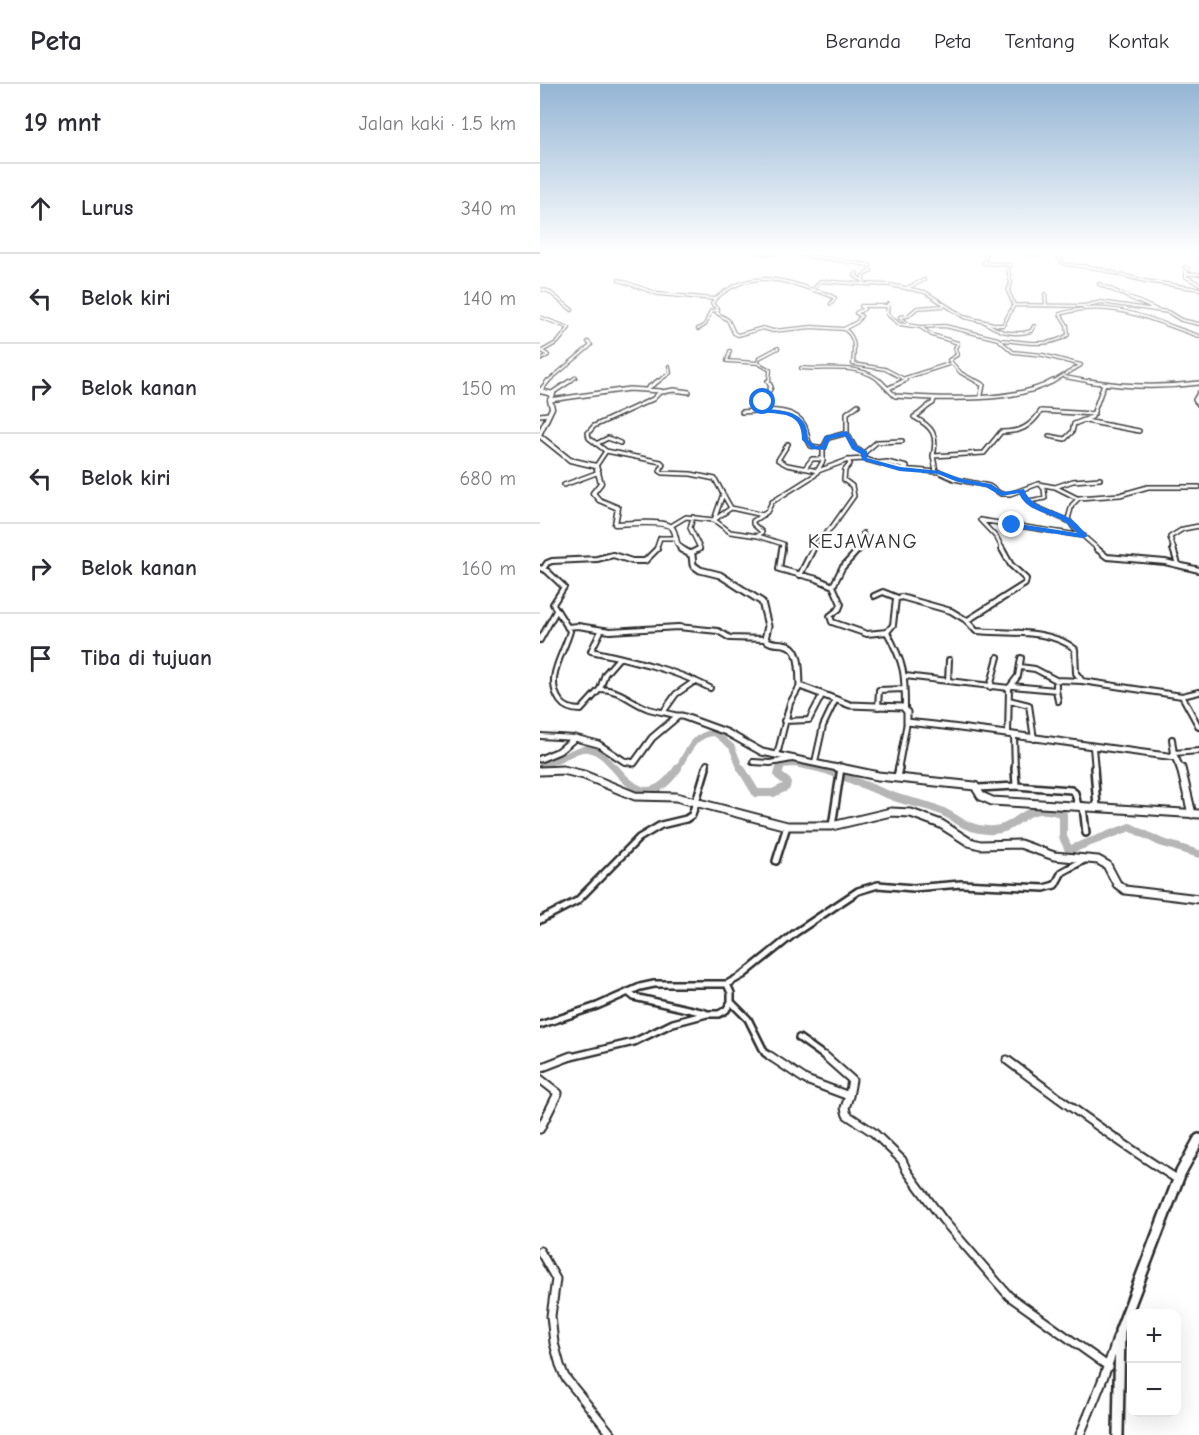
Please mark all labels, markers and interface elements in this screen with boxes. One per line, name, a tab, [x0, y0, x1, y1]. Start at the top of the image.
text: Peta	[30, 25, 82, 57]
text: Beranda	[825, 29, 901, 53]
text: Peta	[934, 29, 972, 53]
text: Tentang	[1005, 29, 1075, 53]
text: Kontak	[1108, 29, 1169, 53]
text: 19 mnt	[24, 108, 100, 138]
text: Jalan kaki · 1.5 km	[359, 112, 516, 135]
icon: ahead	[24, 192, 57, 225]
text: Lurus	[81, 195, 133, 221]
text: 340 m	[461, 197, 516, 220]
icon: left	[24, 282, 57, 315]
text: Belok kiri	[81, 285, 171, 311]
text: 140 m	[463, 287, 516, 310]
icon: right	[24, 372, 57, 405]
text: Belok kanan	[81, 375, 197, 401]
text: 150 m	[462, 377, 516, 400]
route start	[749, 388, 775, 414]
icon: left	[24, 462, 57, 495]
text: Belok kiri	[81, 465, 171, 491]
text: 680 m	[459, 467, 516, 490]
route end	[998, 511, 1024, 537]
district label: KEJAWANG	[808, 530, 918, 553]
icon: right	[24, 552, 57, 585]
text: Belok kanan	[81, 555, 197, 581]
text: 160 m	[462, 557, 516, 580]
icon: arrive	[24, 642, 57, 675]
text: Tiba di tujuan	[81, 645, 212, 671]
map controls	[1127, 1309, 1181, 1417]
button: +	[1127, 1309, 1181, 1363]
button: −	[1127, 1363, 1181, 1417]

